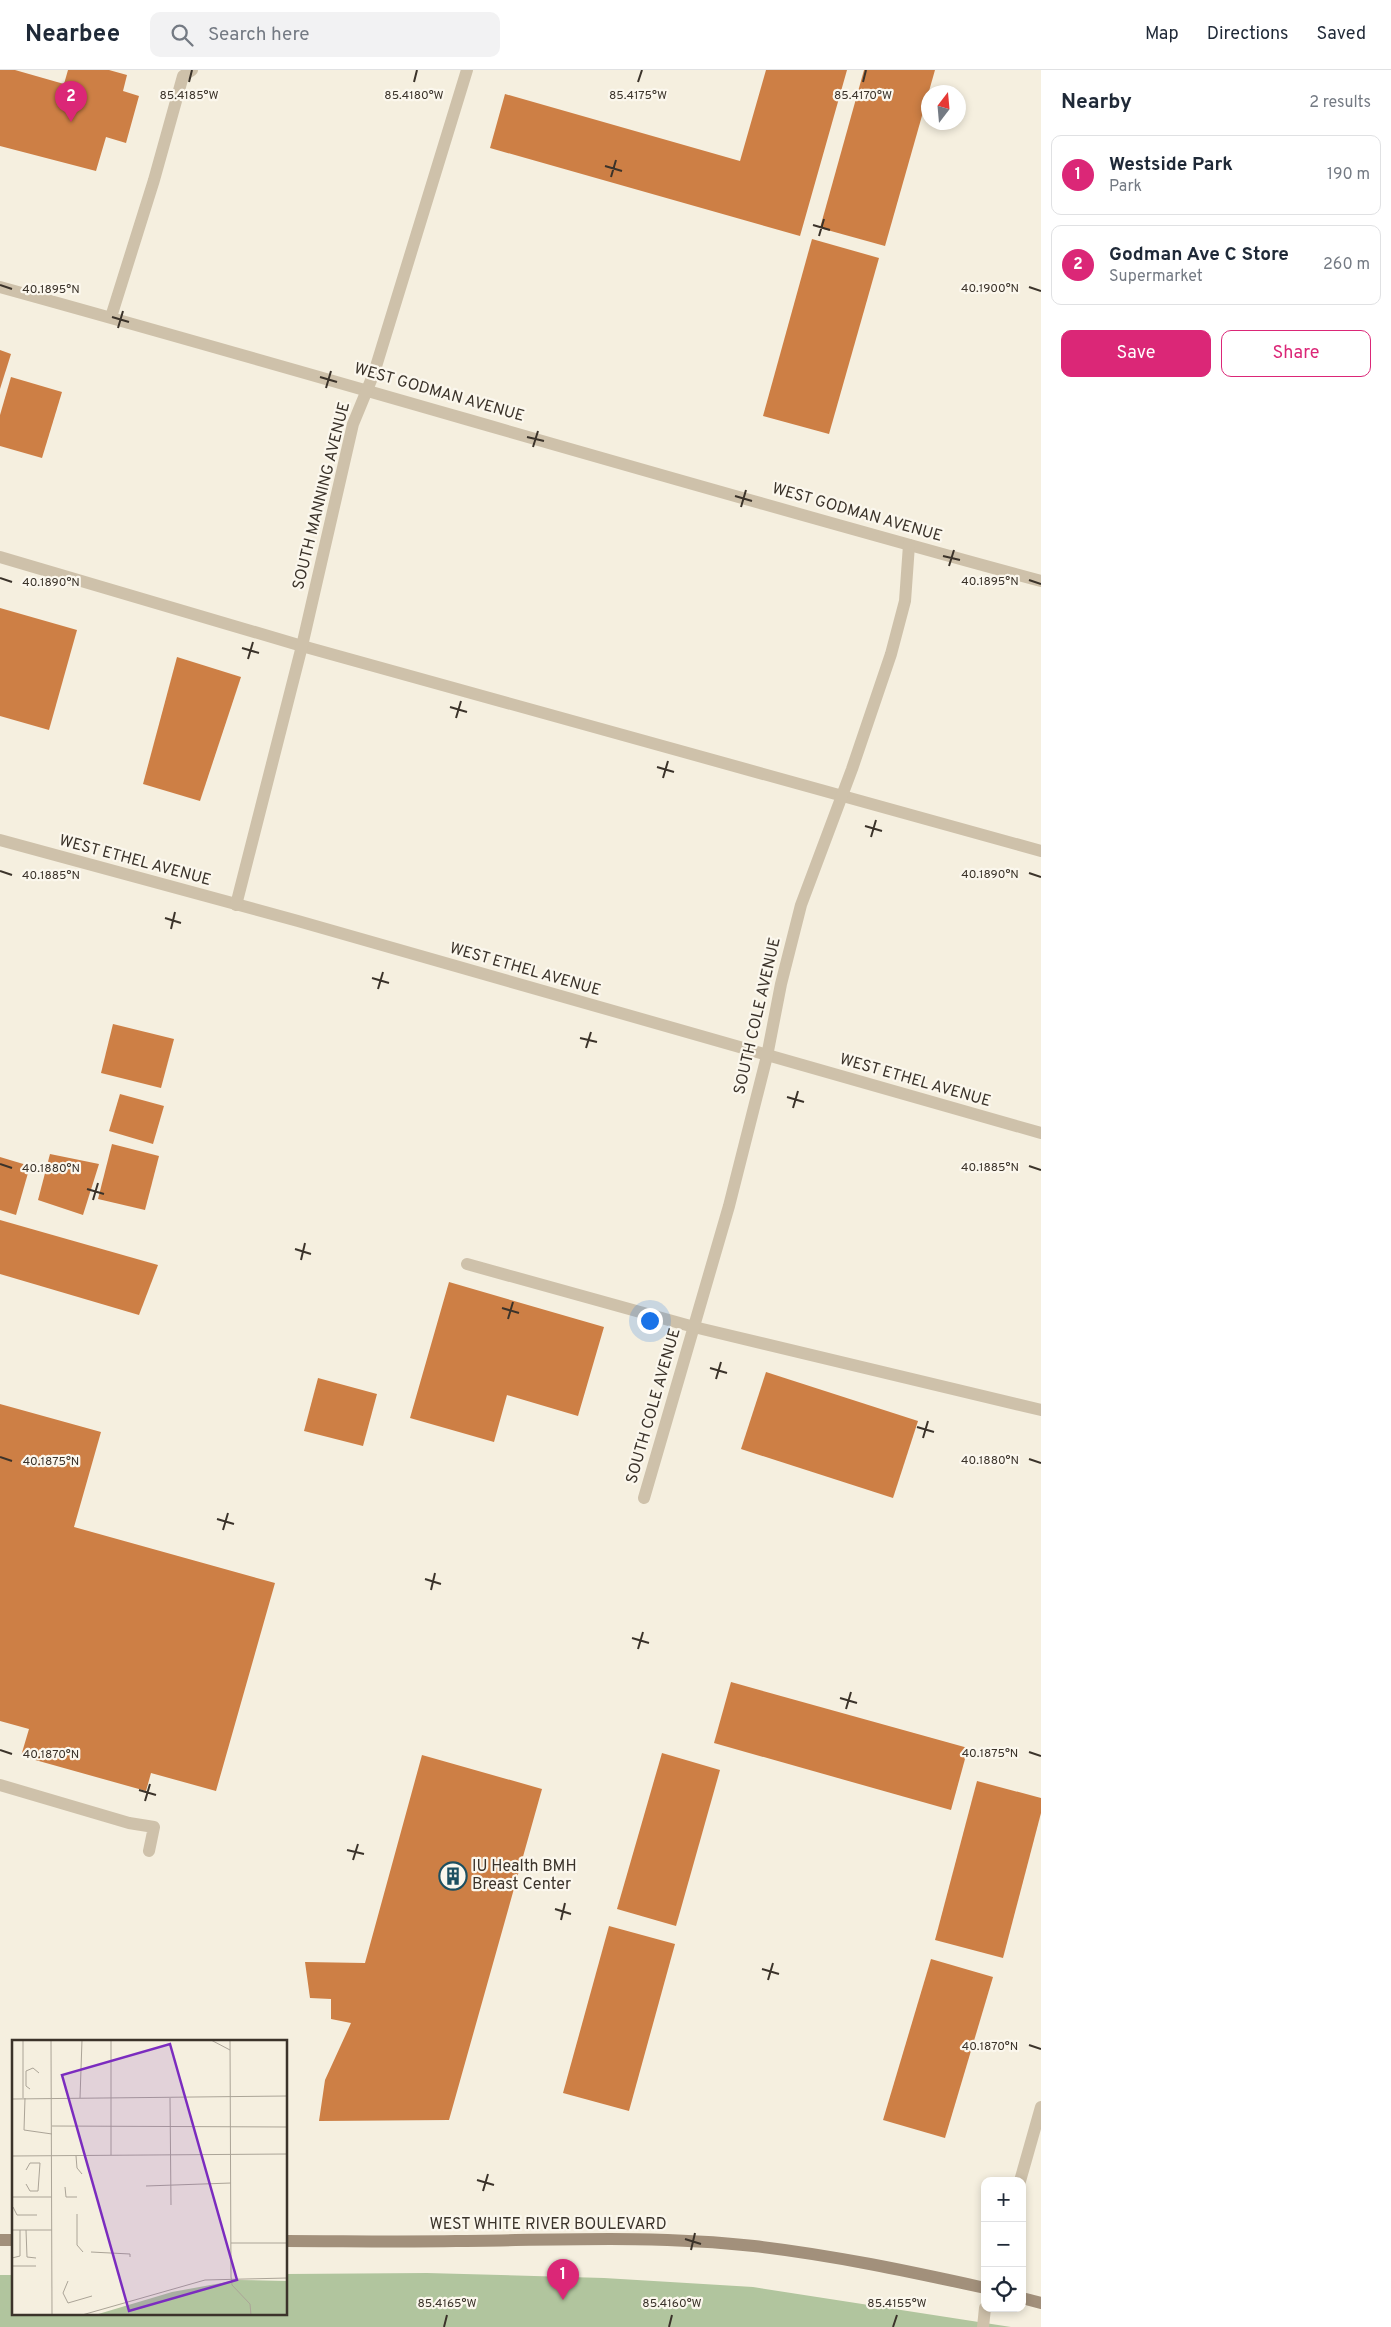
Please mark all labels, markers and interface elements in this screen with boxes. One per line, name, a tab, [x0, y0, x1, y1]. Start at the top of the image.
search box	[150, 12, 500, 57]
text: Nearbee	[25, 20, 120, 50]
icon: search	[168, 21, 196, 49]
text: Search here	[208, 23, 310, 47]
text: Map	[1145, 23, 1179, 46]
text: Directions	[1207, 23, 1289, 46]
text: Saved	[1317, 23, 1366, 46]
pin: 2	[55, 81, 87, 122]
north arrow	[921, 85, 966, 130]
text: 85.4185°W	[159, 88, 219, 104]
text: 85.4180°W	[384, 88, 444, 104]
text: 85.4175°W	[609, 88, 667, 104]
text: 85.4170°W	[834, 88, 892, 104]
text: Nearby	[1061, 89, 1132, 116]
text: 2 results	[1309, 93, 1371, 113]
text: Westside Park	[1109, 153, 1233, 177]
text: 1	[1075, 165, 1081, 185]
text: 190 m	[1327, 165, 1370, 185]
text: Park	[1109, 177, 1142, 197]
text: Godman Ave C Store	[1109, 243, 1289, 267]
text: 2	[1073, 255, 1083, 275]
text: 260 m	[1323, 255, 1370, 275]
text: Supermarket	[1109, 267, 1203, 287]
text: 40.1900°N	[961, 281, 1019, 297]
text: 40.1895°N	[22, 282, 80, 298]
button: Save	[1061, 330, 1211, 377]
button: Share	[1221, 330, 1371, 377]
street label: WEST GODMAN AVENUE	[351, 359, 527, 427]
street label: SOUTH MANNING AVENUE	[289, 400, 355, 592]
street label: WEST GODMAN AVENUE	[769, 479, 945, 547]
text: 40.1895°N	[961, 574, 1019, 590]
text: 40.1890°N	[22, 575, 80, 591]
street label: WEST ETHEL AVENUE	[57, 831, 213, 891]
text: 40.1890°N	[961, 867, 1019, 883]
text: 40.1885°N	[22, 868, 80, 884]
street label: SOUTH COLE AVENUE	[730, 935, 786, 1097]
street label: WEST ETHEL AVENUE	[447, 939, 603, 1001]
street label: WEST ETHEL AVENUE	[837, 1050, 993, 1112]
text: 40.1885°N	[961, 1160, 1019, 1176]
text: 40.1880°N	[22, 1161, 80, 1177]
your location	[637, 1308, 663, 1334]
street label: SOUTH COLE AVENUE	[622, 1326, 686, 1486]
text: 40.1880°N	[961, 1453, 1019, 1469]
text: 40.1875°N	[23, 1454, 79, 1470]
text: 40.1875°N	[962, 1746, 1018, 1762]
text: 40.1870°N	[23, 1747, 79, 1763]
place label: IU Health BMH Breast Center	[472, 1857, 577, 1895]
building icon: IU Health BMH Breast Center	[438, 1861, 468, 1891]
text: 40.1870°N	[962, 2039, 1018, 2055]
inset map	[12, 2040, 288, 2314]
map controls	[981, 2177, 1026, 2312]
button: +	[981, 2177, 1026, 2222]
street label: WEST WHITE RIVER BOULEVARD	[429, 2215, 667, 2235]
button: −	[981, 2222, 1026, 2267]
pin: 1	[547, 2259, 579, 2300]
button: locate	[981, 2267, 1026, 2312]
text: 85.4165°W	[417, 2296, 477, 2312]
text: 85.4160°W	[642, 2296, 702, 2312]
text: 85.4155°W	[867, 2296, 927, 2312]

